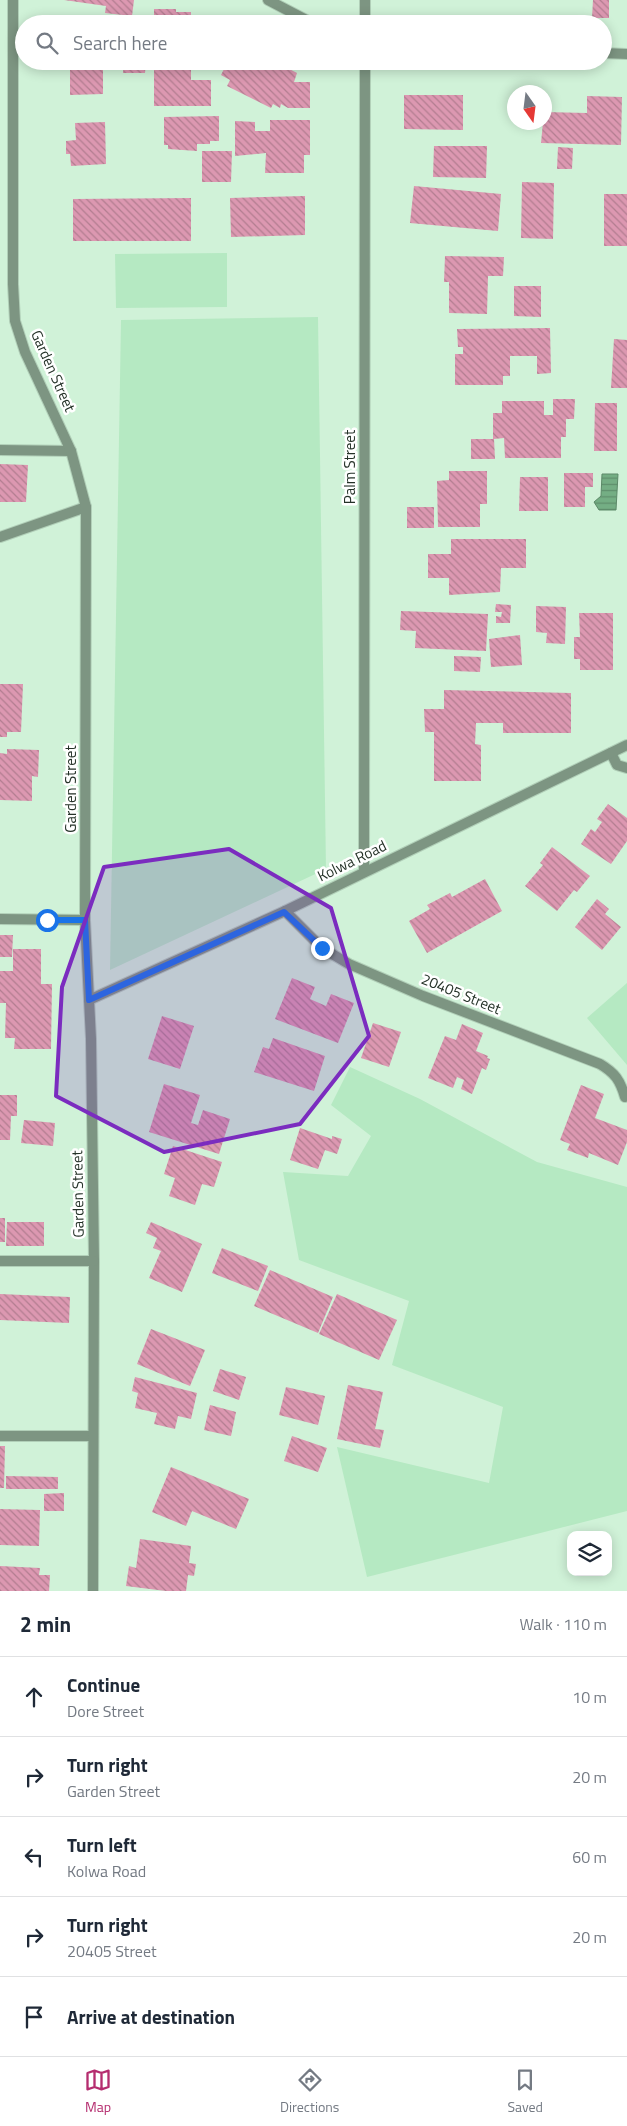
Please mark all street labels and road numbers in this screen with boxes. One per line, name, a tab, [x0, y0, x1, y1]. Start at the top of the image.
street label: Garden Street	[25, 326, 82, 416]
street label: Palm Street	[338, 429, 361, 504]
street label: Garden Street	[59, 745, 82, 833]
street label: Kolwa Road	[313, 834, 390, 887]
street label: 20405 Street	[418, 967, 505, 1020]
street label: Garden Street	[65, 1149, 90, 1238]

